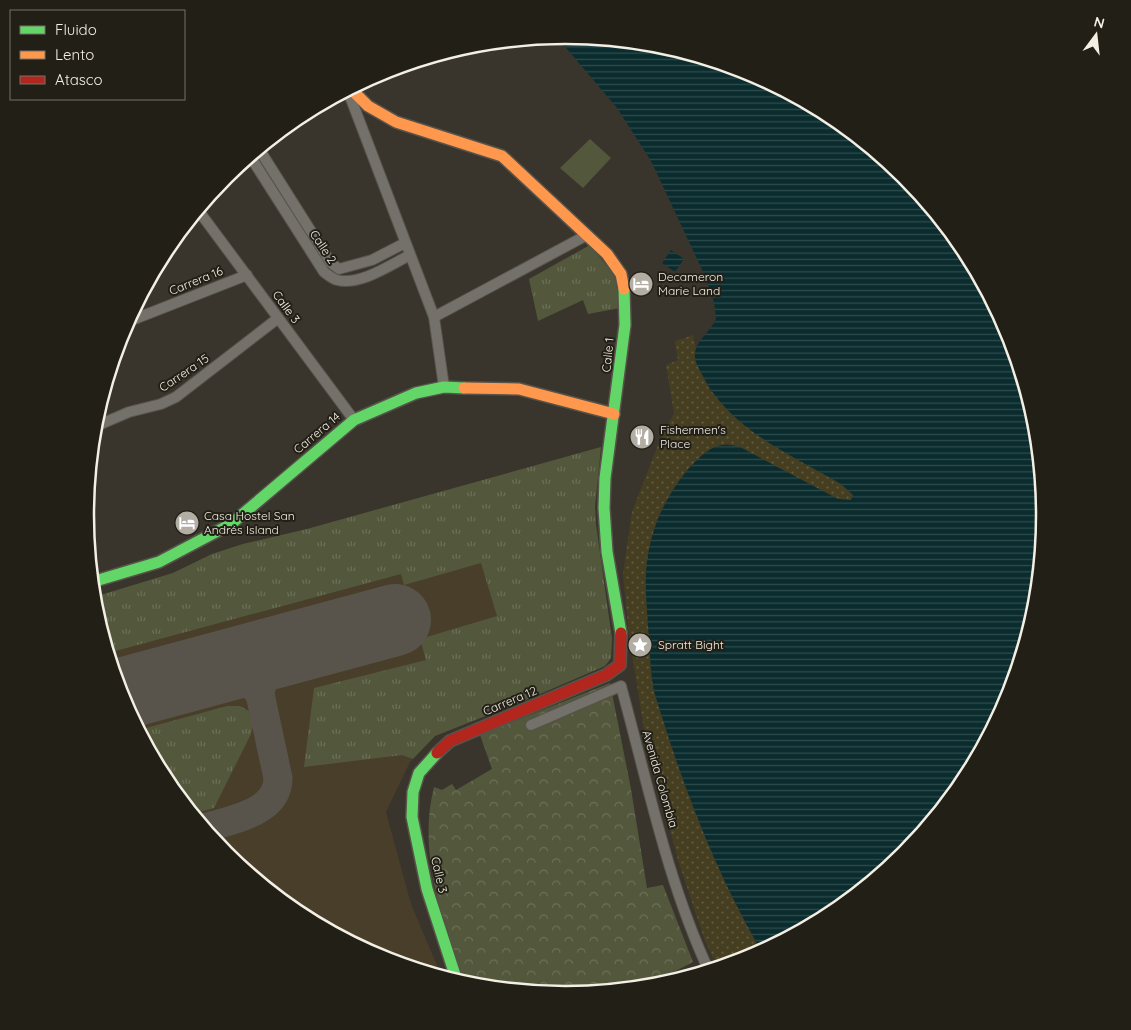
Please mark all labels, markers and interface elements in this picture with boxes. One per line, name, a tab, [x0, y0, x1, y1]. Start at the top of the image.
legend	[10, 10, 185, 100]
north arrow	[1071, 10, 1121, 60]
text: N	[1092, 12, 1107, 32]
text: Fluido	[55, 20, 97, 39]
text: Lento	[55, 45, 94, 64]
text: Atasco	[55, 70, 103, 89]
street label: Calle 2	[307, 227, 340, 267]
street label: Carrera 16	[167, 263, 225, 298]
place label: Decameron Marie Land	[658, 269, 723, 298]
hotel icon: Decameron Marie Land	[628, 271, 654, 297]
street label: Calle 3	[270, 287, 303, 326]
street label: Calle 1	[598, 337, 617, 373]
street label: Carrera 15	[156, 350, 211, 395]
street label: Carrera 14	[290, 409, 343, 457]
place label: Fishermen's Place	[660, 422, 726, 451]
restaurant icon: Fishermen's Place	[629, 424, 655, 450]
place label: Casa Hostel San Andrés Island	[204, 508, 295, 537]
hotel icon: Casa Hostel San Andrés Island	[174, 510, 200, 536]
place icon: Spratt Bight	[627, 632, 653, 658]
place label: Spratt Bight	[658, 637, 724, 652]
street label: Carrera 12	[481, 682, 539, 719]
street label: Avenida Colombia	[639, 728, 682, 829]
street label: Calle 3	[428, 855, 451, 895]

